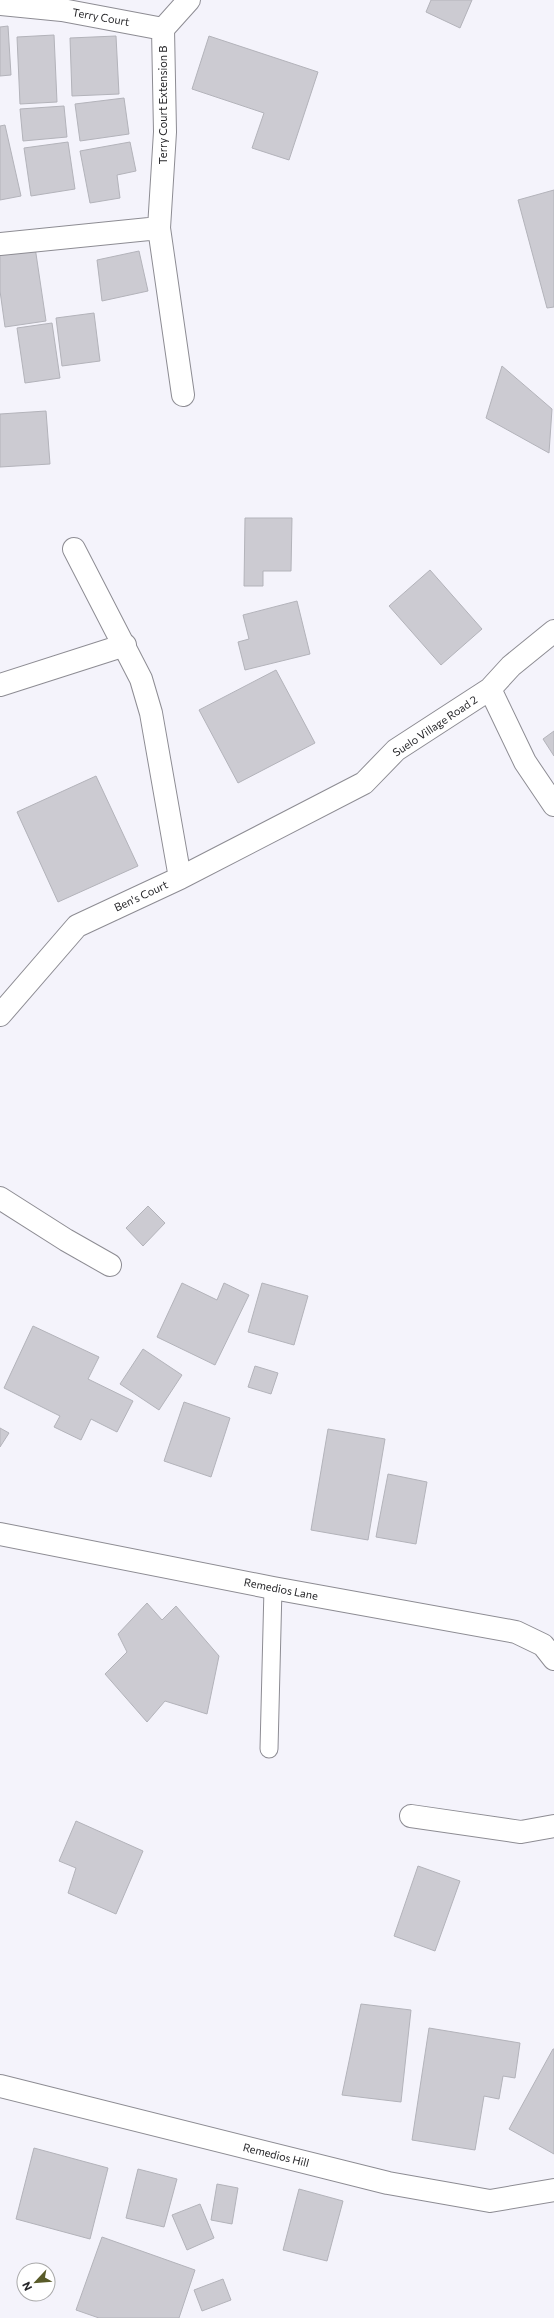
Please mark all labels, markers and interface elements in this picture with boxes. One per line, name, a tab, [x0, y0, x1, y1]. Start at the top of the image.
street label: Terry Court	[72, 5, 131, 28]
street label: Terry Court Extension B	[156, 46, 169, 164]
street label: Suelo Village Road 2	[390, 692, 479, 759]
street label: Ben's Court	[112, 877, 170, 914]
street label: Remedios Lane	[243, 1575, 319, 1602]
street label: Remedios Hill	[242, 2140, 311, 2169]
north arrow	[16, 2262, 56, 2302]
text: N	[19, 2280, 34, 2293]

